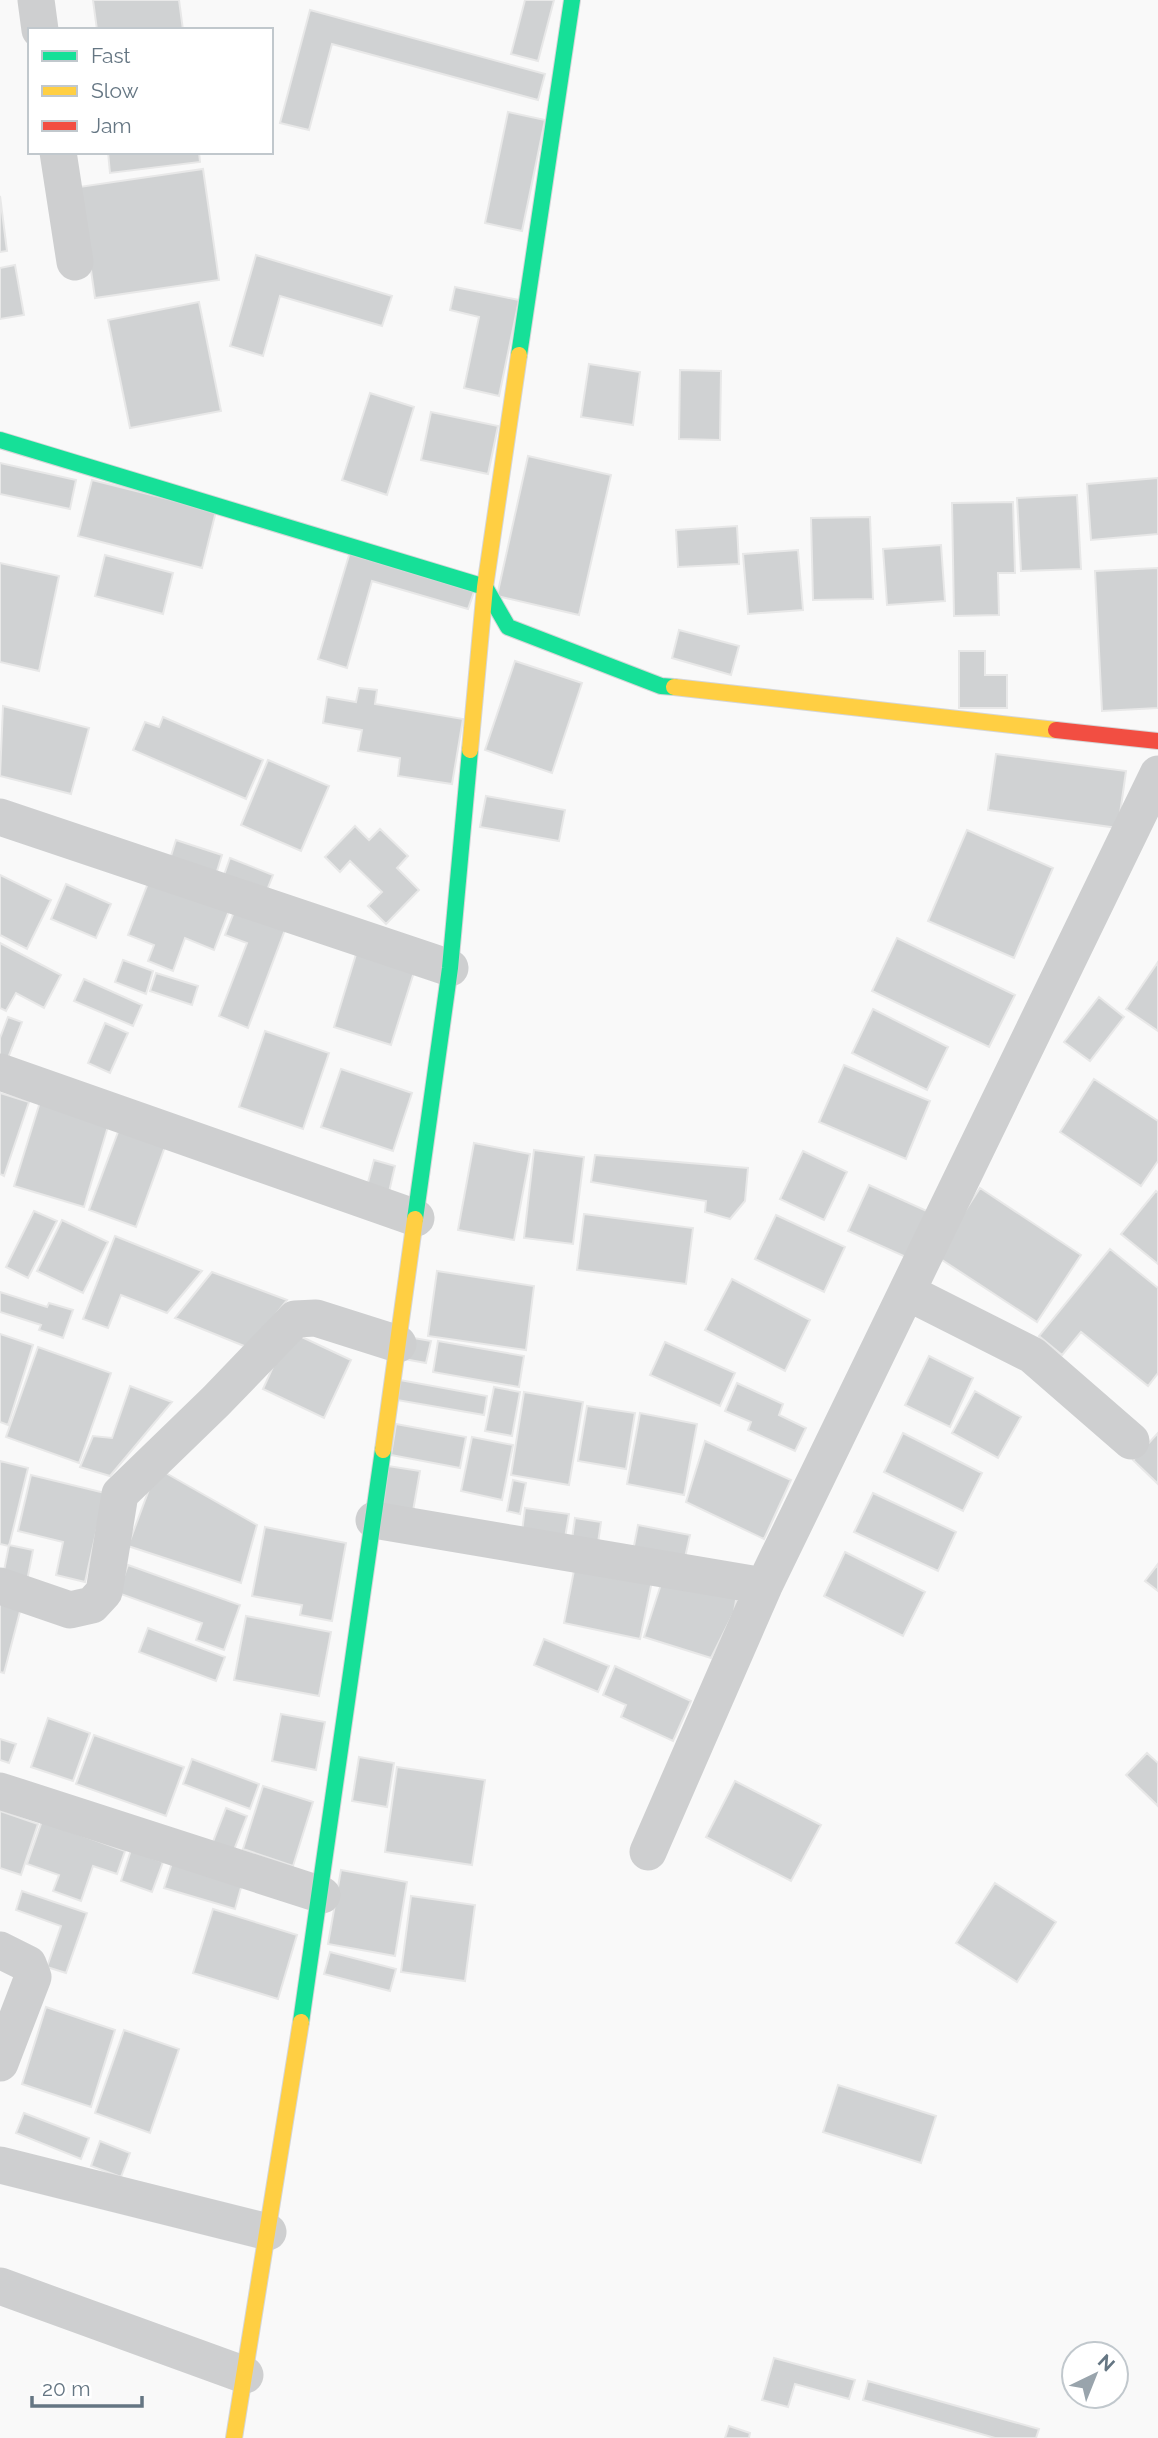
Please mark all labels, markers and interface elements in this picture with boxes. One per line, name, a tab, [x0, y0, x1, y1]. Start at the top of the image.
legend	[28, 28, 273, 154]
text: Fast	[91, 43, 131, 68]
text: Slow	[91, 78, 139, 103]
text: Jam	[91, 113, 132, 138]
north arrow	[1060, 2340, 1130, 2410]
text: N	[1094, 2350, 1119, 2376]
scale bar	[32, 2364, 142, 2408]
text: 20 m	[42, 2376, 90, 2401]

